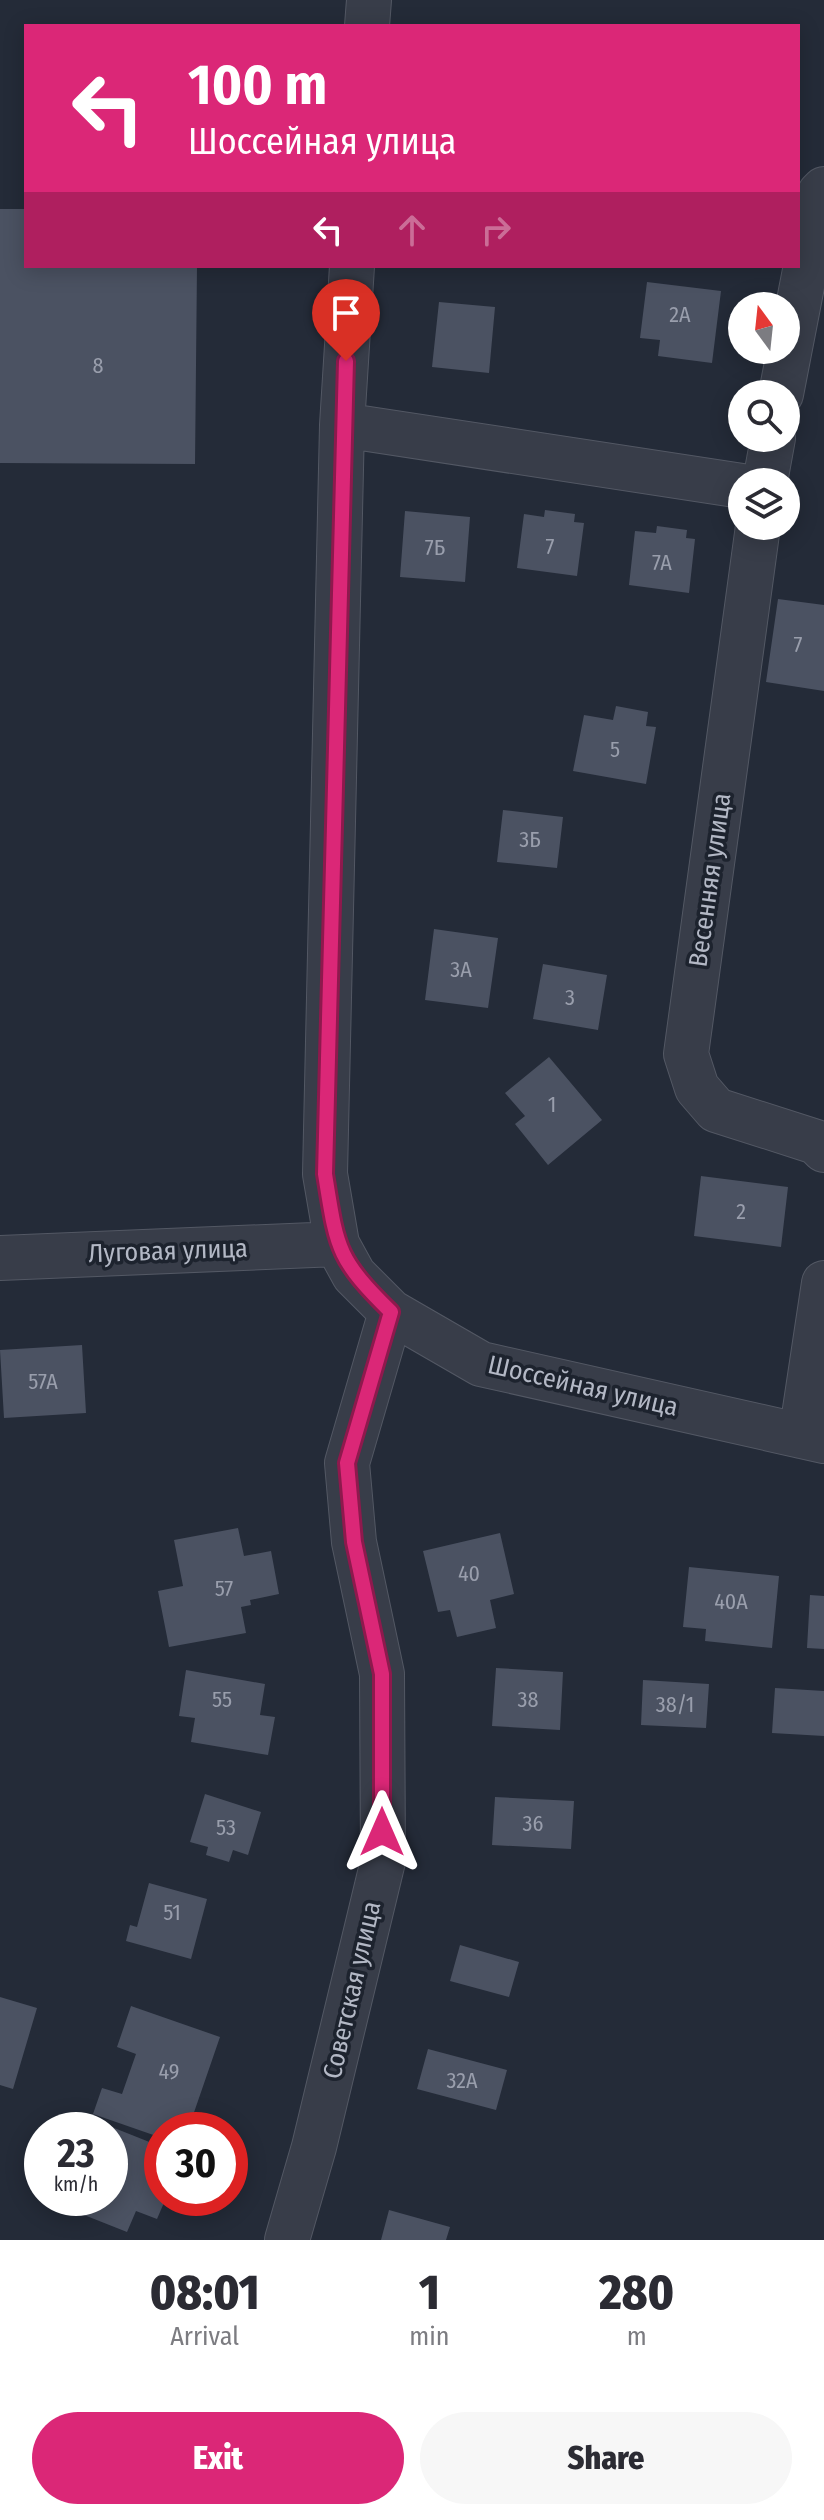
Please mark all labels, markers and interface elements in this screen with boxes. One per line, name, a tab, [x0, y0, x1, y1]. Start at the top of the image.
text: 100 m	[188, 52, 327, 119]
icon: left	[56, 56, 160, 160]
text: Шоссейная улица	[188, 120, 457, 164]
icon: left	[306, 208, 350, 252]
icon: ahead	[390, 208, 434, 252]
icon: right	[474, 208, 518, 252]
pin	[312, 279, 380, 361]
icon: arrive	[324, 291, 368, 335]
north arrow	[728, 292, 800, 364]
map controls	[728, 292, 800, 540]
house number: 2А	[669, 301, 691, 328]
house number: 8	[92, 352, 104, 379]
button: search	[728, 380, 800, 452]
button: layers	[728, 468, 800, 540]
house number: 7	[546, 533, 555, 560]
house number: 7Б	[425, 534, 445, 561]
house number: 7А	[652, 549, 672, 576]
house number: 7	[794, 631, 803, 658]
house number: 5	[610, 736, 620, 763]
street label: Весенняя улица	[682, 791, 738, 969]
house number: 3Б	[519, 826, 541, 853]
house number: 3А	[450, 956, 472, 983]
house number: 3	[565, 984, 575, 1011]
house number: 1	[548, 1091, 556, 1118]
house number: 2	[736, 1198, 746, 1225]
street label: Луговая улица	[88, 1233, 248, 1269]
street label: Шоссейная улица	[485, 1349, 681, 1423]
house number: 57А	[28, 1368, 58, 1395]
house number: 40	[458, 1560, 480, 1587]
house number: 57	[215, 1575, 233, 1602]
house number: 40А	[714, 1588, 748, 1615]
house number: 55	[212, 1686, 232, 1713]
house number: 38	[518, 1686, 538, 1713]
house number: 38/1	[656, 1691, 694, 1718]
position arrow	[340, 1790, 424, 1874]
house number: 36	[523, 1810, 544, 1837]
house number: 53	[216, 1814, 236, 1841]
street label: Советская улица	[317, 1898, 387, 2082]
house number: 51	[163, 1899, 181, 1926]
house number: 49	[159, 2058, 179, 2085]
house number: 32А	[446, 2067, 478, 2094]
speed limit sign: 30	[144, 2112, 248, 2216]
text: 23	[57, 2130, 95, 2178]
text: km/h	[54, 2172, 98, 2196]
text: 08:01	[150, 2264, 260, 2322]
text: 1	[419, 2264, 440, 2322]
text: 280	[599, 2264, 674, 2322]
text: Arrival	[170, 2321, 239, 2352]
text: min	[409, 2321, 450, 2352]
text: m	[627, 2321, 647, 2352]
button: Exit	[32, 2412, 404, 2504]
button: Share	[420, 2412, 792, 2504]

